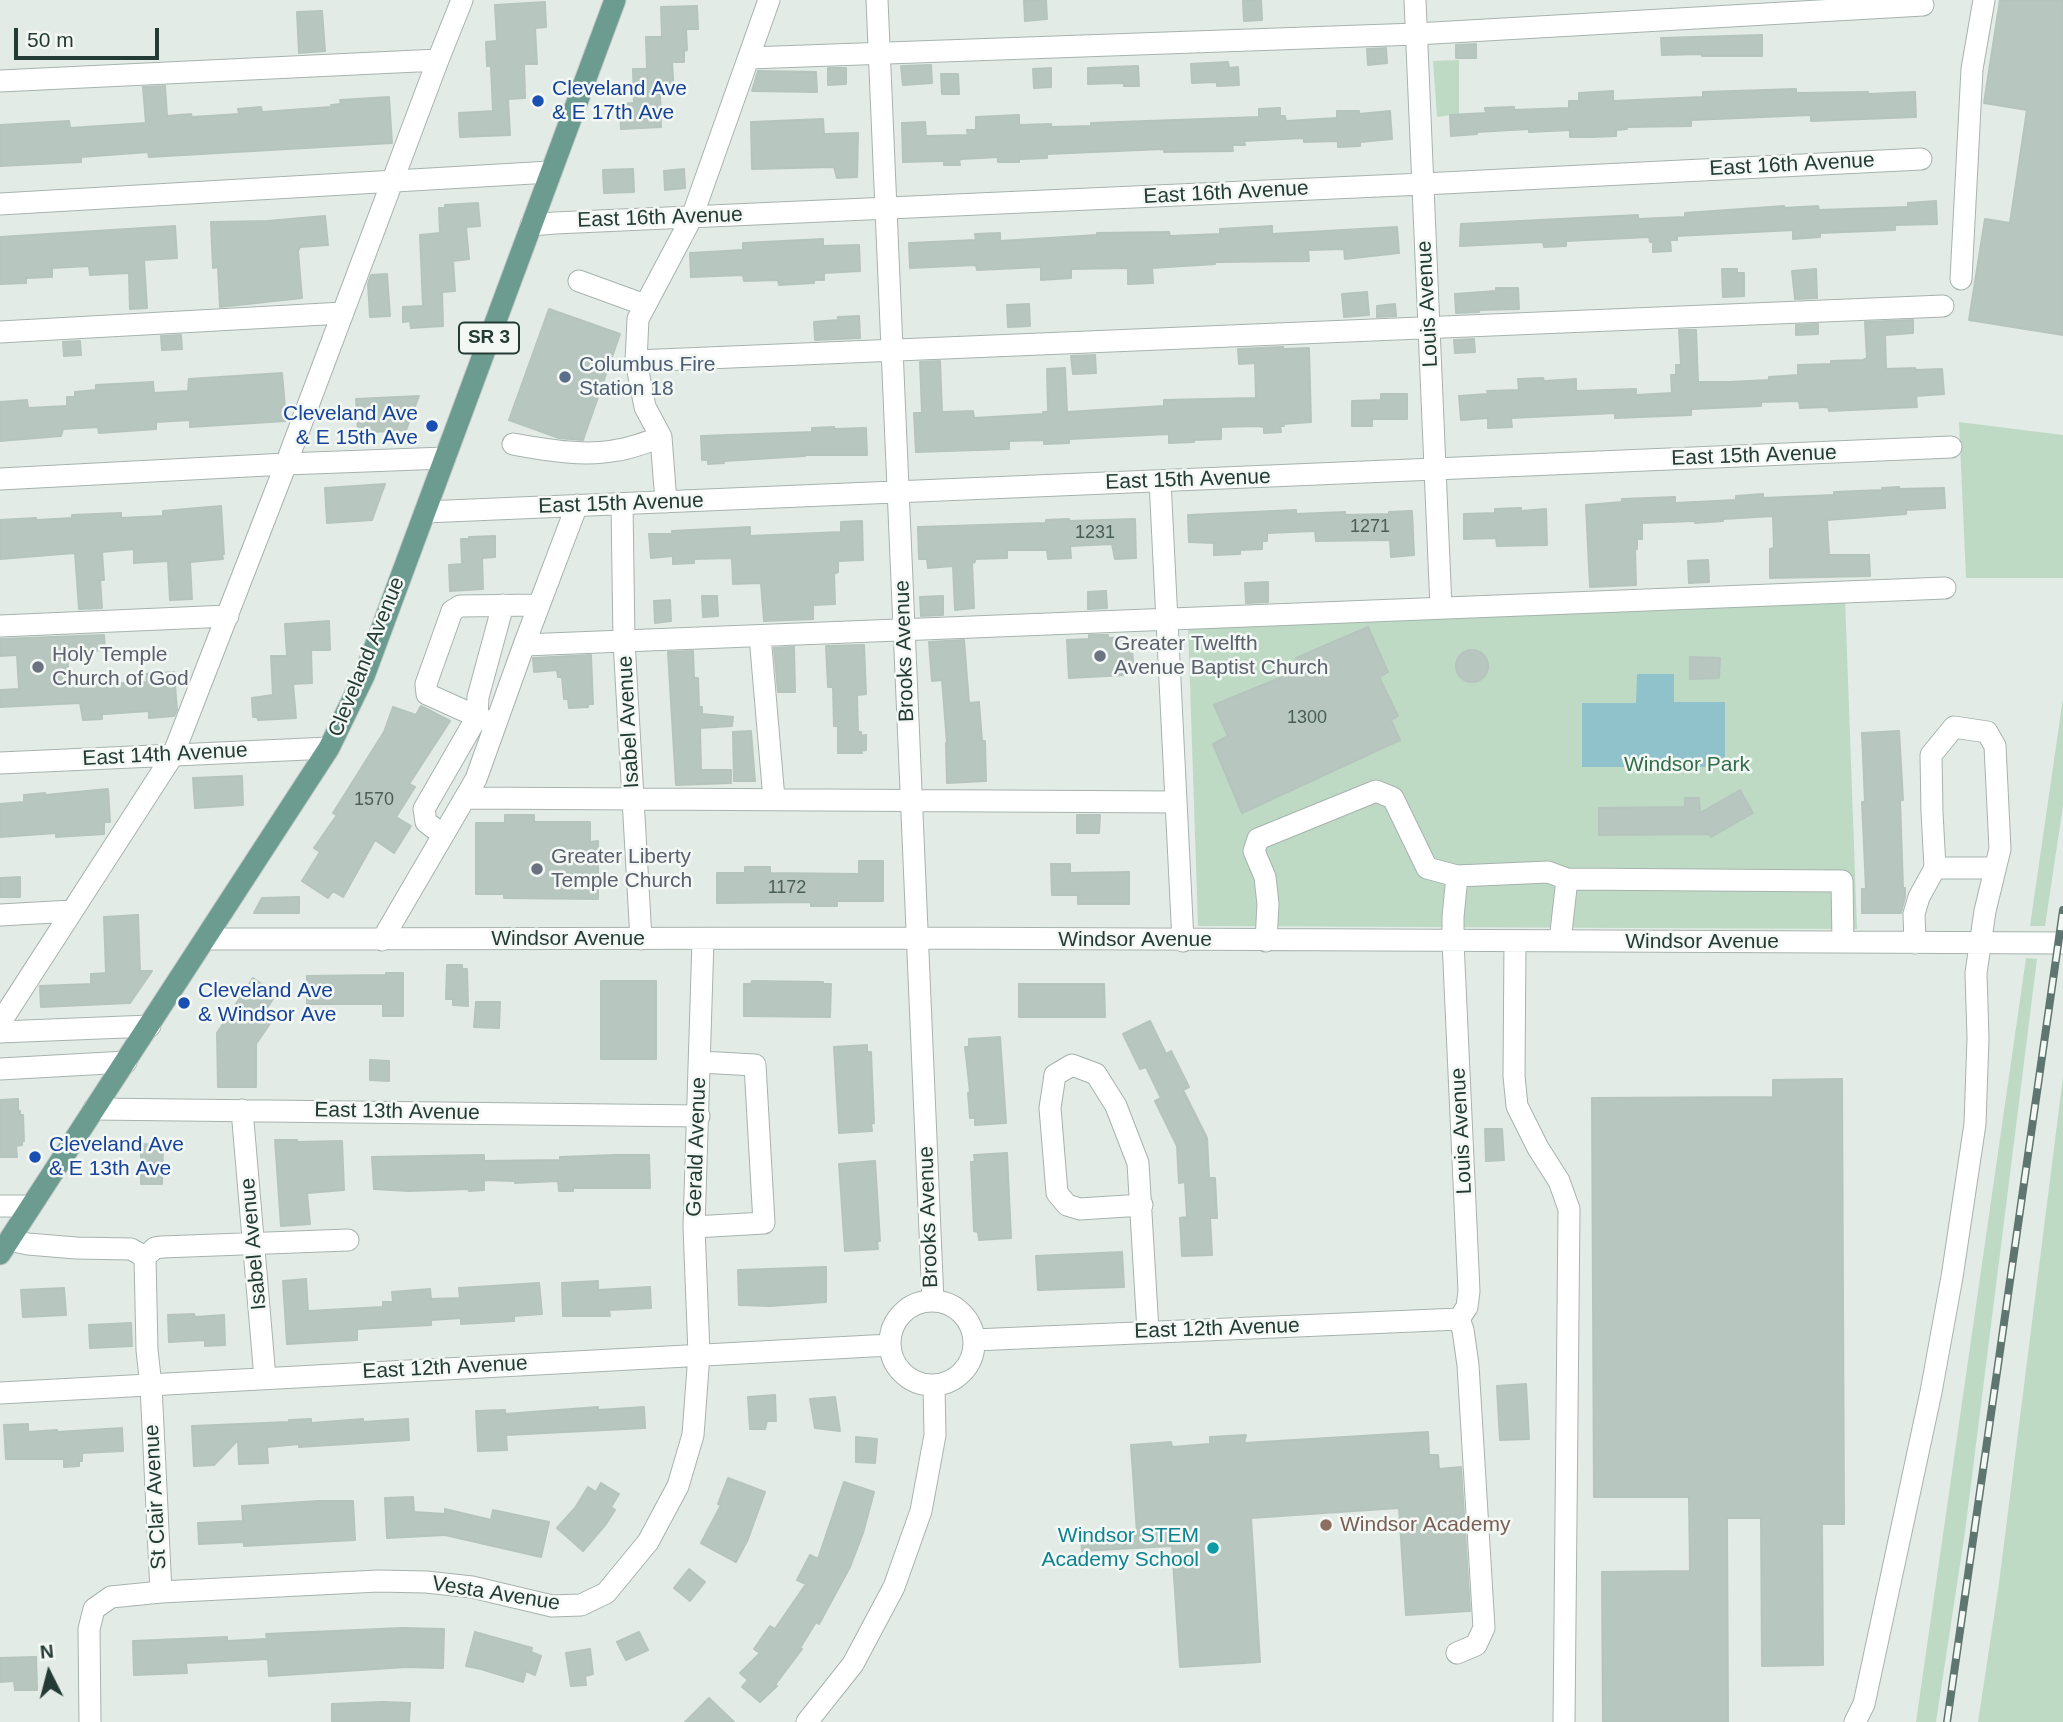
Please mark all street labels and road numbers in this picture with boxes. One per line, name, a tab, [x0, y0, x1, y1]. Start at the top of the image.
street label: East 16th Avenue	[1709, 148, 1875, 182]
street label: East 16th Avenue	[1143, 176, 1309, 210]
street label: East 16th Avenue	[577, 203, 743, 233]
street label: Louis Avenue	[1412, 240, 1444, 368]
road number: SR 3	[459, 322, 519, 354]
street label: East 15th Avenue	[1671, 441, 1837, 471]
street label: East 15th Avenue	[1105, 465, 1271, 495]
street label: East 15th Avenue	[538, 489, 704, 519]
street label: Cleveland Avenue	[323, 573, 411, 741]
street label: Brooks Avenue	[890, 580, 920, 722]
street label: Isabel Avenue	[613, 655, 645, 789]
street label: East 14th Avenue	[82, 738, 248, 772]
street label: Windsor Avenue	[491, 926, 645, 952]
street label: Windsor Avenue	[1058, 927, 1212, 953]
street label: Windsor Avenue	[1625, 929, 1779, 955]
street label: Louis Avenue	[1446, 1067, 1478, 1195]
street label: Gerald Avenue	[682, 1077, 712, 1217]
street label: East 13th Avenue	[314, 1098, 480, 1126]
street label: Brooks Avenue	[914, 1146, 944, 1288]
street label: Isabel Avenue	[236, 1177, 272, 1311]
street label: East 12th Avenue	[1134, 1314, 1300, 1344]
street label: East 12th Avenue	[362, 1351, 528, 1385]
street label: St Clair Avenue	[140, 1424, 172, 1570]
street label: Vesta Avenue	[430, 1571, 562, 1617]

